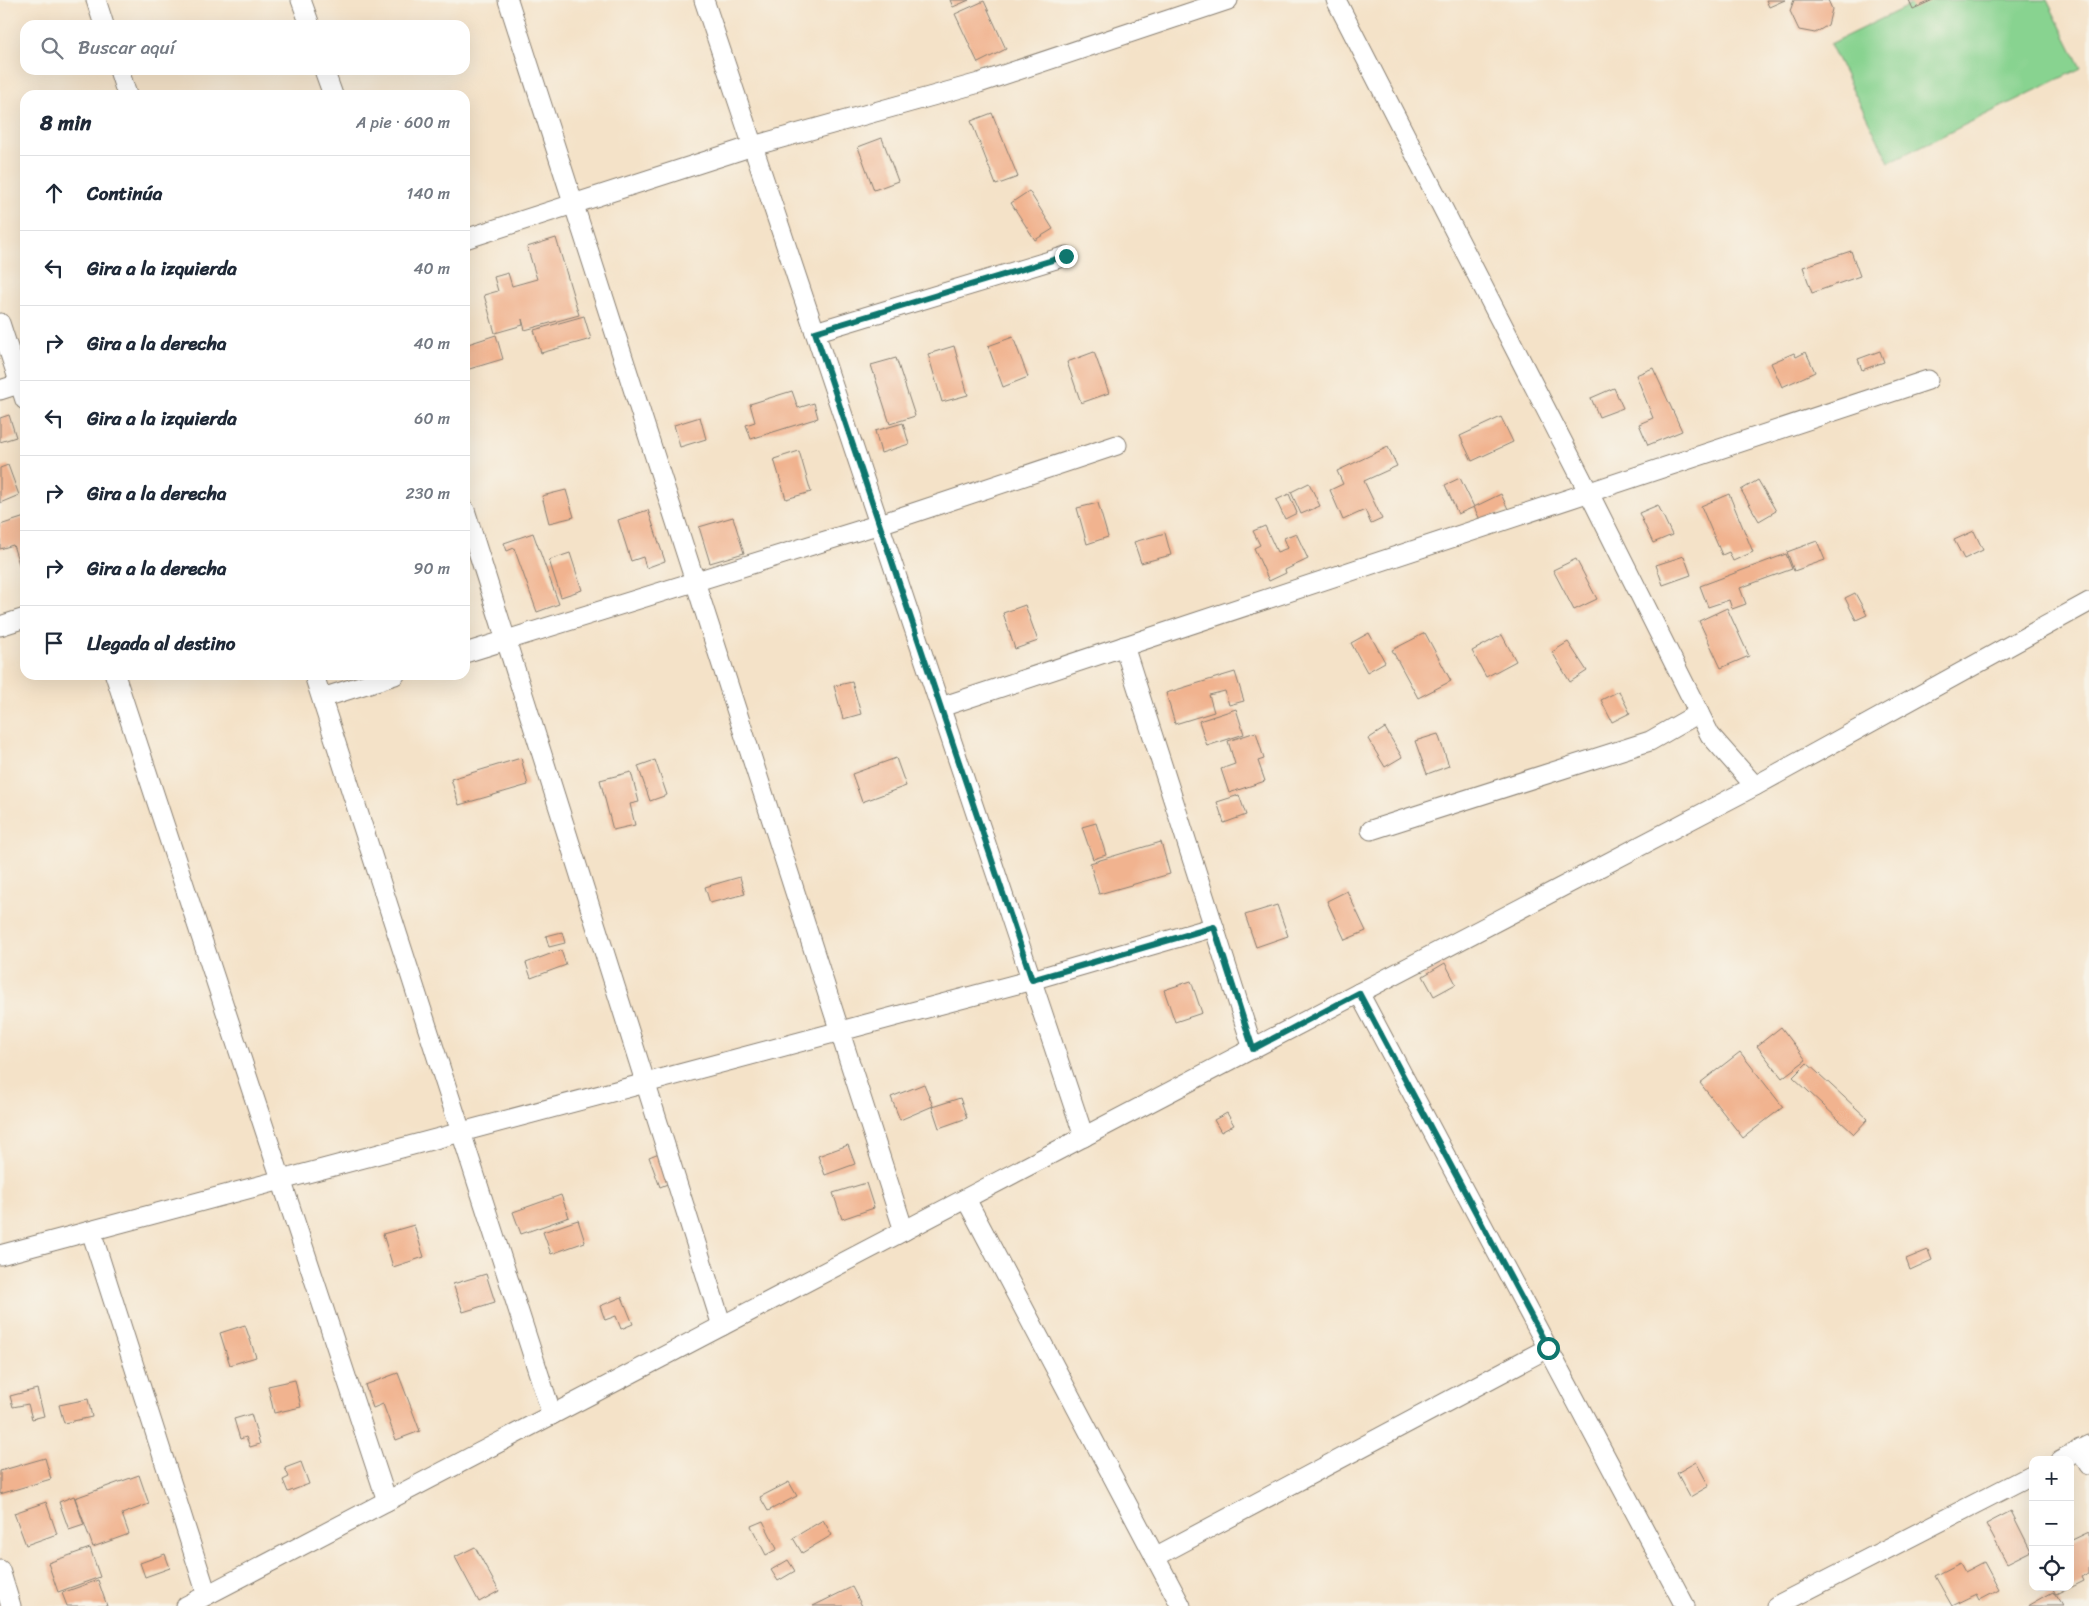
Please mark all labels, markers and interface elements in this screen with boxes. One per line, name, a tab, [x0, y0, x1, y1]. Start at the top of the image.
search box	[20, 20, 470, 75]
text: Buscar aquí	[78, 31, 175, 64]
icon: search	[38, 34, 66, 62]
text: 8 min	[40, 104, 91, 142]
text: A pie · 600 m	[356, 108, 450, 137]
text: Continúa	[87, 177, 162, 210]
icon: ahead	[40, 179, 68, 207]
text: 140 m	[407, 179, 450, 208]
route end	[1055, 245, 1078, 268]
text: Gira a la izquierda	[87, 252, 237, 285]
icon: left	[40, 254, 68, 282]
text: 40 m	[413, 254, 450, 283]
text: Gira a la derecha	[87, 327, 226, 360]
icon: right	[40, 329, 68, 357]
text: 40 m	[413, 329, 450, 358]
text: Gira a la izquierda	[87, 402, 237, 435]
icon: left	[40, 404, 68, 432]
text: 60 m	[414, 404, 450, 433]
text: Gira a la derecha	[87, 477, 226, 510]
icon: right	[40, 479, 68, 507]
text: 230 m	[405, 479, 450, 508]
text: Gira a la derecha	[87, 552, 226, 585]
icon: right	[40, 554, 68, 582]
text: 90 m	[414, 554, 450, 583]
text: Llegada al destino	[87, 627, 236, 660]
icon: arrive	[40, 629, 68, 657]
route start	[1537, 1337, 1560, 1360]
map controls	[2029, 1456, 2074, 1591]
button: +	[2029, 1456, 2074, 1501]
button: −	[2029, 1501, 2074, 1546]
button: locate	[2029, 1546, 2074, 1591]

